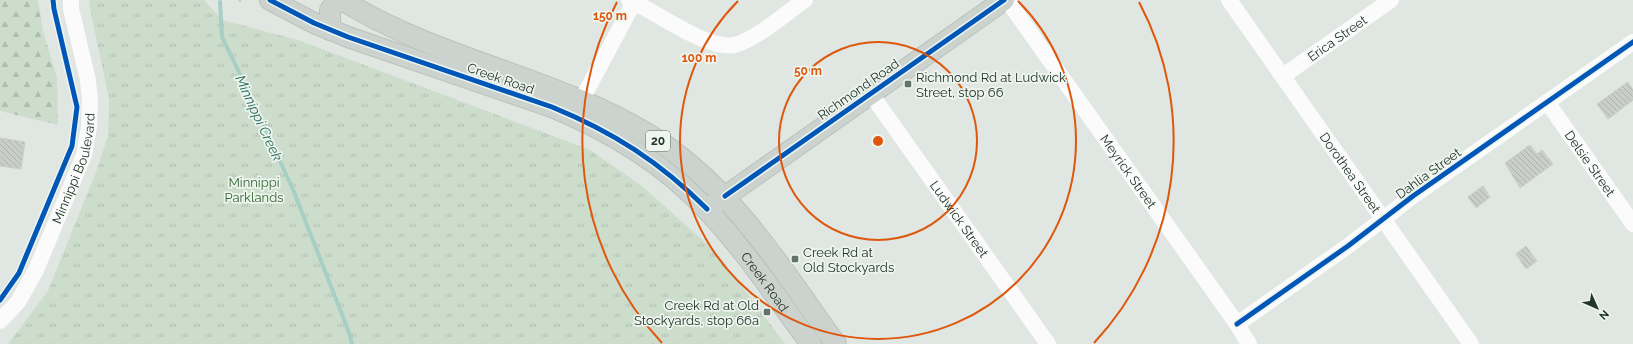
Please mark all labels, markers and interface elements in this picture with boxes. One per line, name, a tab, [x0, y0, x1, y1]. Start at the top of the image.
text: 150 m	[593, 9, 627, 23]
street label: Erica Street	[1305, 12, 1370, 64]
text: 100 m	[682, 51, 716, 65]
street label: Richmond Road	[815, 56, 902, 123]
street label: Creek Road	[465, 60, 536, 97]
text: 50 m	[794, 64, 822, 78]
place label: Richmond Rd at Ludwick Street, stop 66	[916, 70, 1066, 100]
water label: Minnippi Creek	[232, 73, 286, 164]
marker: Richmond Rd at Ludwick Street, stop 66	[903, 79, 913, 89]
street label: Minnippi Boulevard	[49, 113, 98, 226]
street label: Delsie Street	[1562, 128, 1618, 200]
street label: Dorothea Street	[1316, 130, 1384, 217]
road number: 20	[646, 131, 670, 151]
street label: Meyrick Street	[1097, 132, 1160, 212]
centre of rings	[871, 134, 885, 148]
street label: Dahlia Street	[1393, 144, 1464, 202]
park label: Minnippi Parklands	[224, 175, 284, 205]
street label: Ludwick Street	[927, 178, 992, 261]
place label: Creek Rd at Old Stockyards	[803, 245, 894, 275]
street label: Creek Road	[738, 249, 792, 315]
marker: Creek Rd at Old Stockyards	[790, 254, 800, 264]
north arrow	[1577, 288, 1617, 328]
place label: Creek Rd at Old Stockyards, stop 66a	[634, 298, 759, 328]
marker: Creek Rd at Old Stockyards, stop 66a	[762, 307, 772, 317]
text: N	[1596, 307, 1611, 322]

